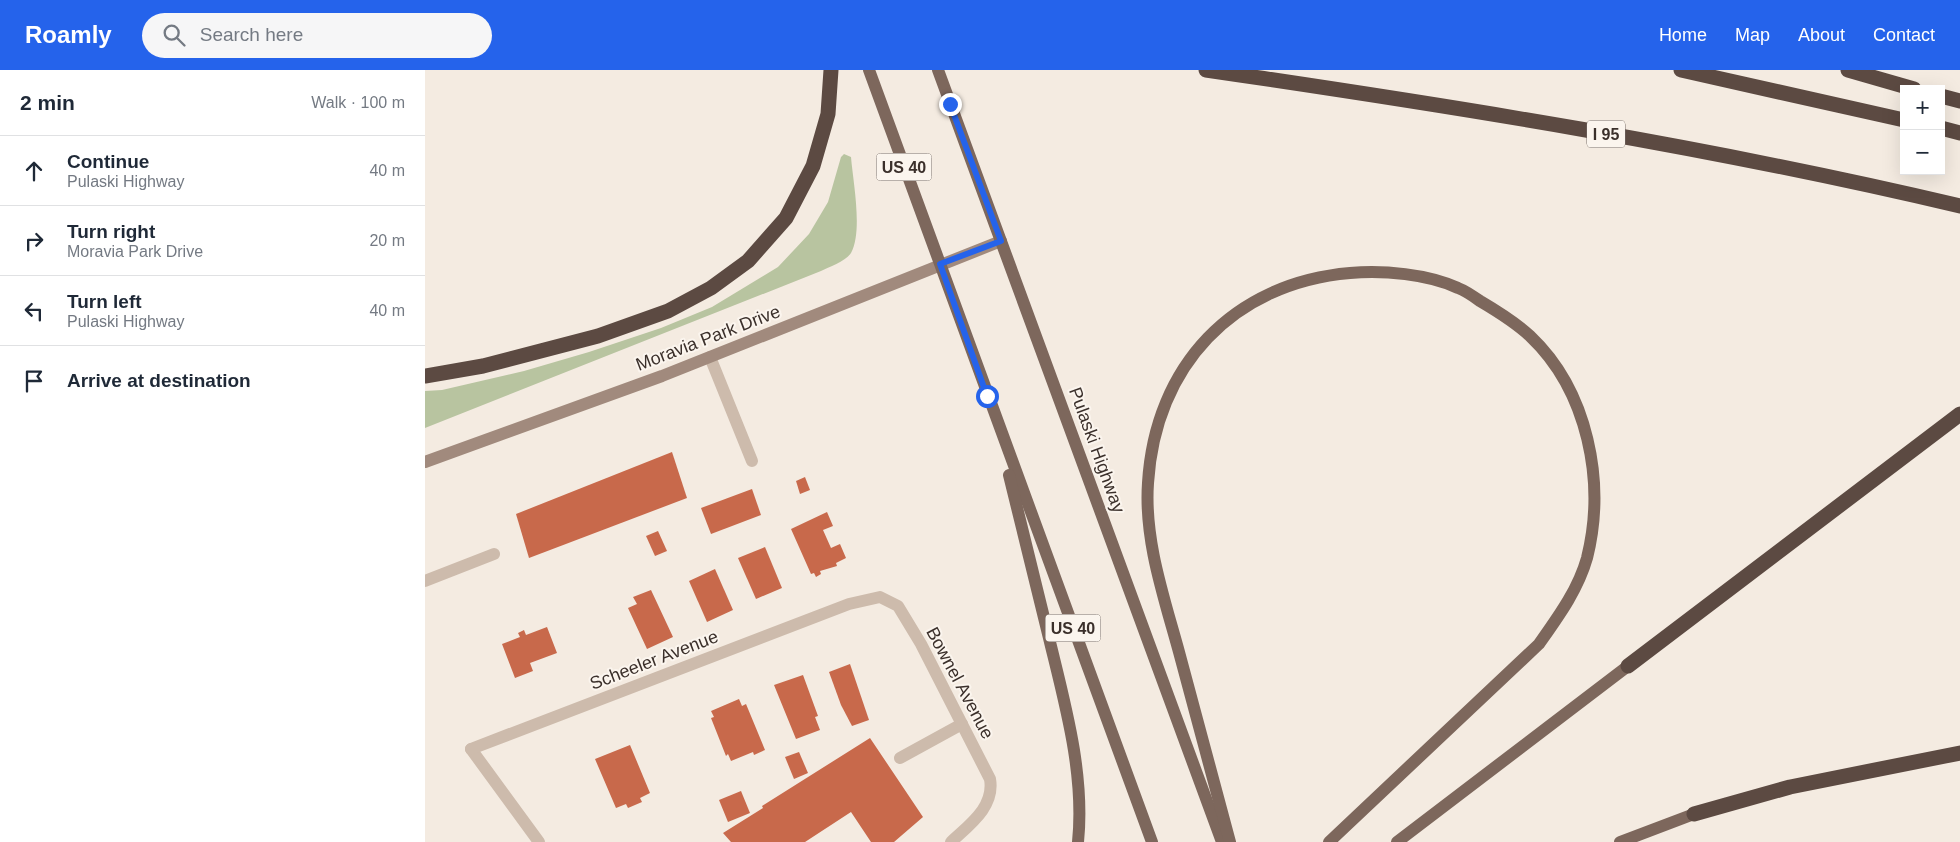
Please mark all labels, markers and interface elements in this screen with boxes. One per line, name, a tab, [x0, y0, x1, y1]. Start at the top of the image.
search box	[142, 13, 492, 58]
text: Roamly	[25, 21, 112, 48]
icon: search	[160, 21, 188, 49]
text: Search here	[200, 24, 303, 45]
text: Home	[1659, 25, 1707, 45]
text: Map	[1735, 25, 1770, 45]
text: About	[1798, 25, 1845, 45]
text: Contact	[1873, 25, 1935, 45]
map controls	[1900, 85, 1945, 175]
button: +	[1900, 85, 1945, 130]
text: 2 min	[20, 91, 75, 114]
route end	[939, 93, 962, 116]
text: Walk · 100 m	[311, 94, 405, 111]
road number: I 95	[1587, 121, 1625, 148]
button: −	[1900, 130, 1945, 175]
text: Continue	[67, 151, 149, 172]
road number: US 40	[877, 154, 931, 180]
icon: ahead	[20, 157, 48, 185]
text: 40 m	[369, 162, 405, 179]
text: Pulaski Highway	[67, 173, 184, 190]
text: Turn right	[67, 221, 155, 242]
icon: right	[20, 227, 48, 255]
text: 20 m	[369, 232, 405, 249]
text: Moravia Park Drive	[67, 243, 203, 260]
text: Turn left	[67, 291, 142, 312]
icon: left	[20, 297, 48, 325]
street label: Moravia Park Drive	[633, 301, 783, 375]
text: 40 m	[369, 302, 405, 319]
text: Pulaski Highway	[67, 313, 184, 330]
icon: arrive	[20, 367, 48, 395]
text: Arrive at destination	[67, 370, 251, 391]
route start	[976, 385, 999, 408]
street label: Pulaski Highway	[1065, 385, 1129, 515]
road number: US 40	[1045, 614, 1101, 642]
street label: Bownel Avenue	[922, 624, 998, 742]
street label: Scheeler Avenue	[587, 626, 721, 694]

